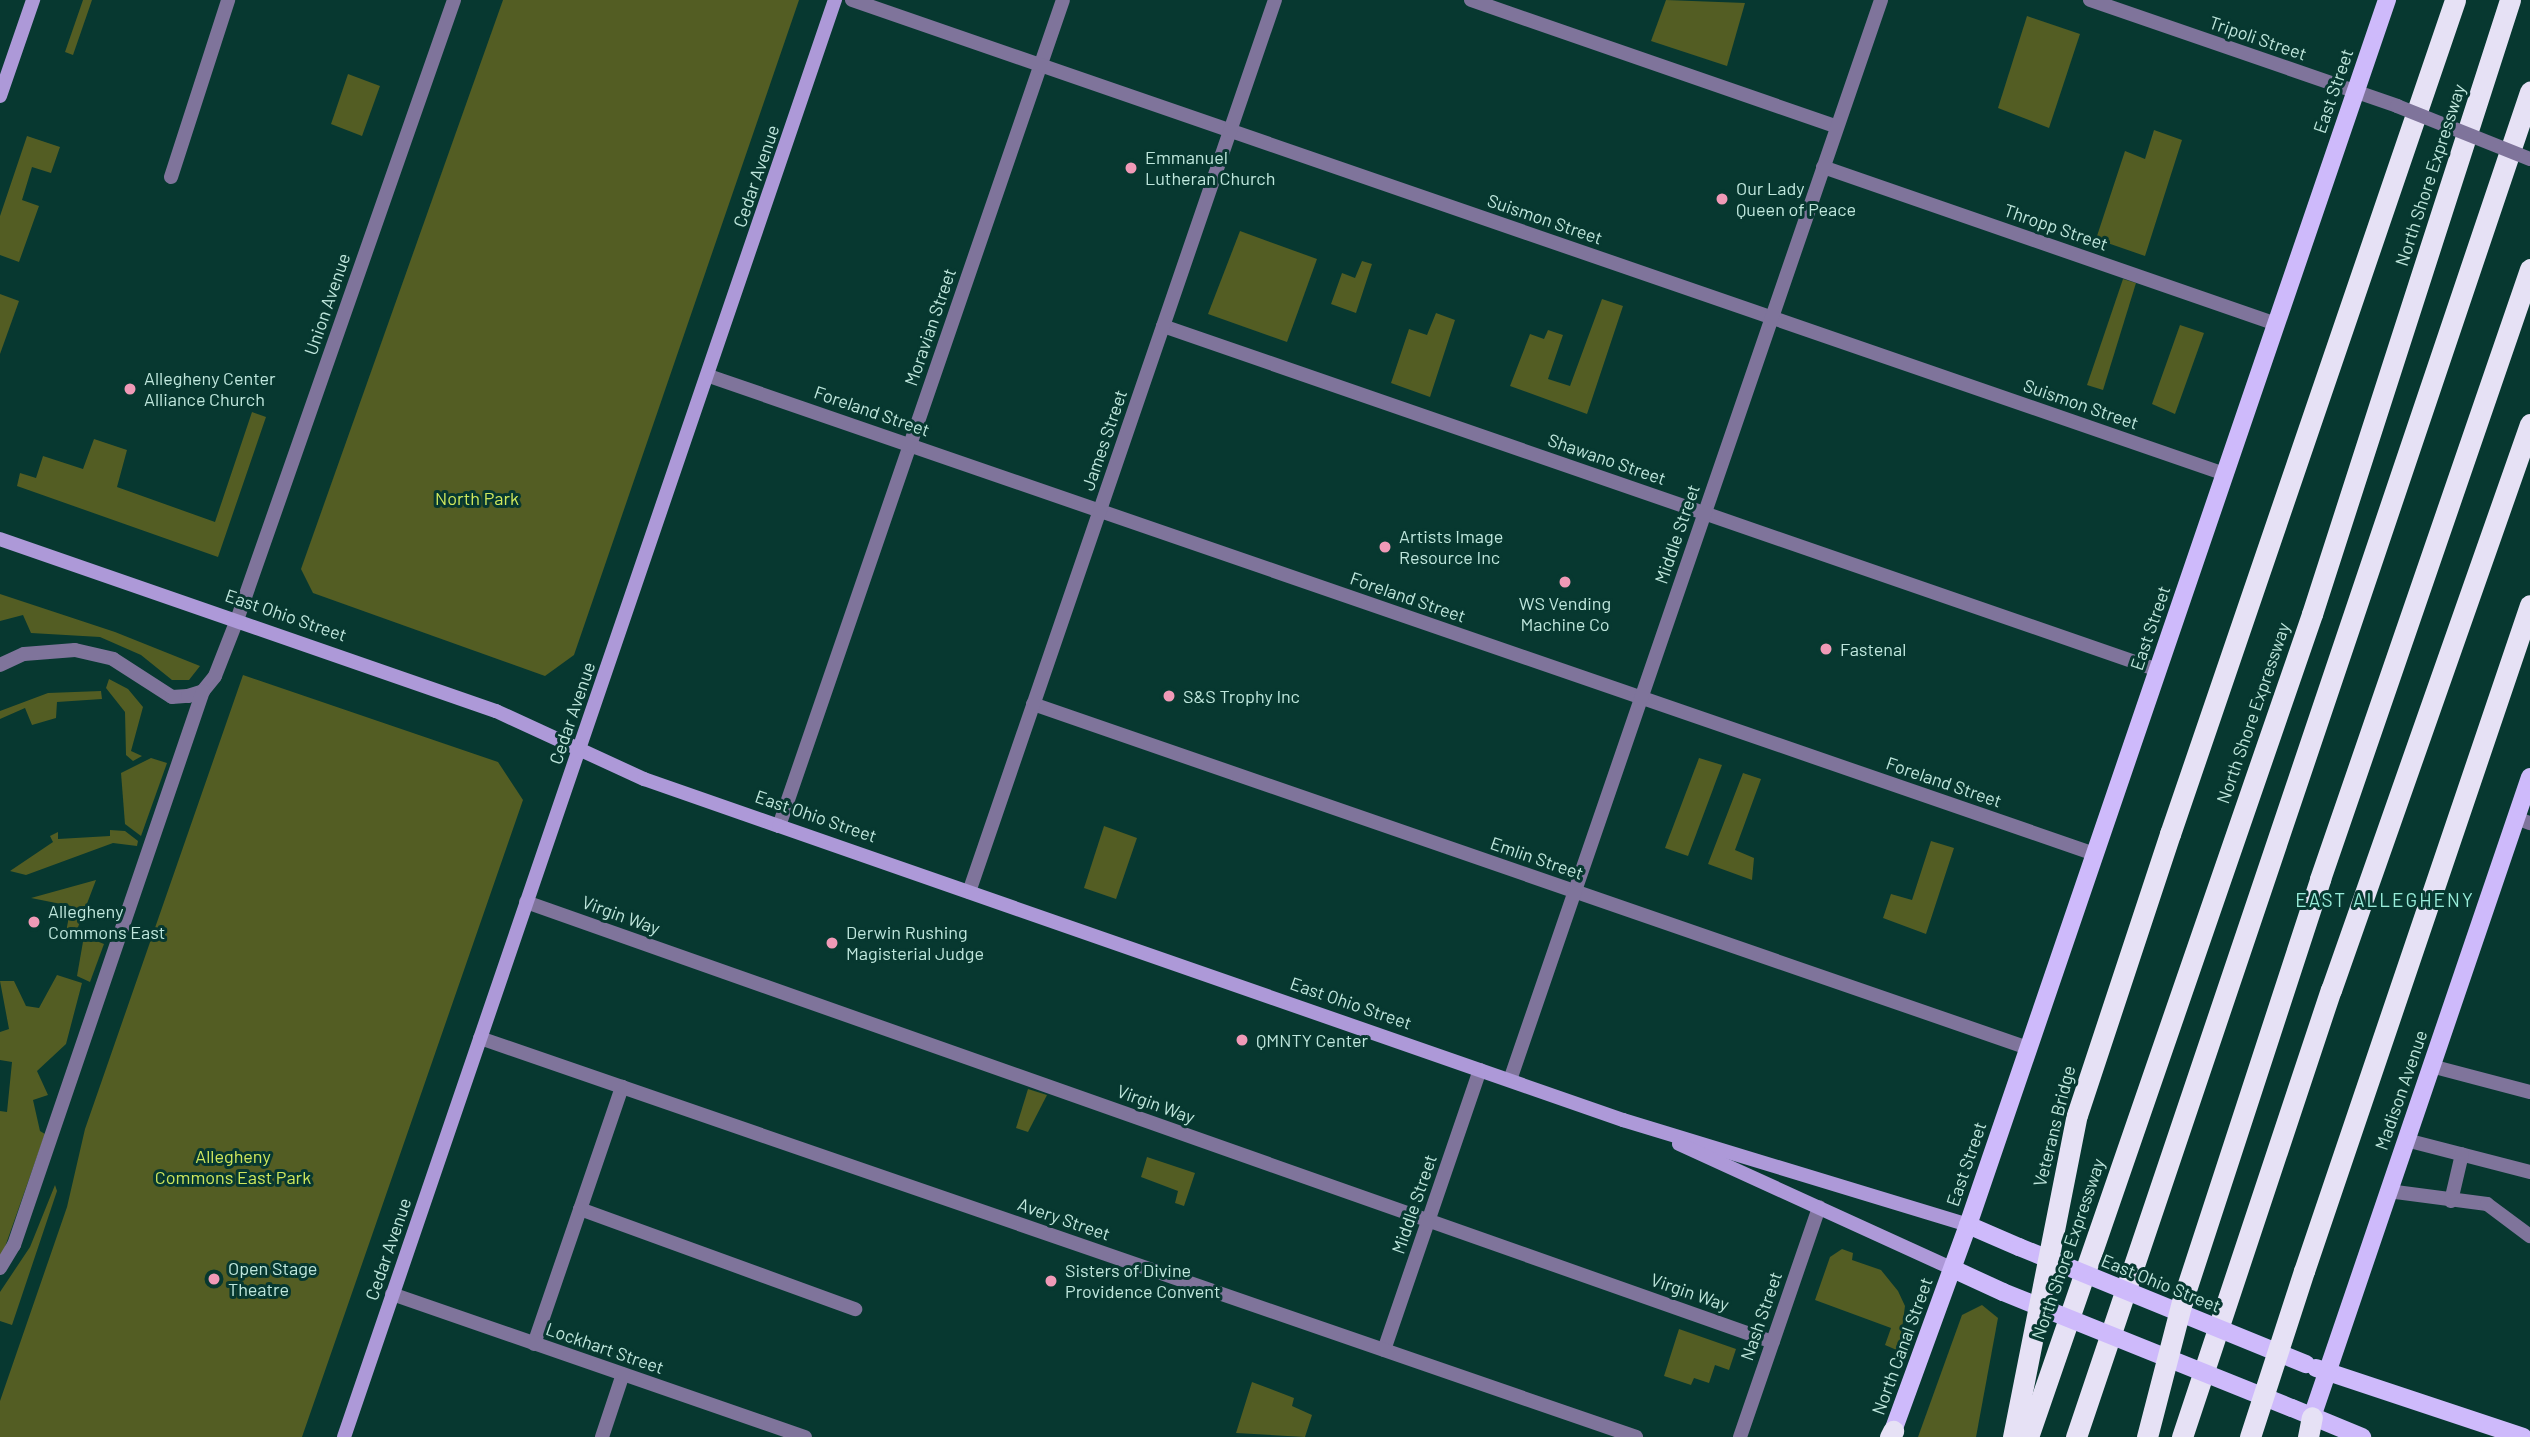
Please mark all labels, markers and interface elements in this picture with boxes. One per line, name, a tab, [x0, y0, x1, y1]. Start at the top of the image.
street label: Tripoli Street	[2206, 11, 2310, 65]
street label: East Street	[2308, 46, 2358, 136]
street label: North Shore Expressway	[2390, 81, 2470, 269]
street label: Cedar Avenue	[728, 122, 784, 230]
place label: Emmanuel Lutheran Church	[1145, 147, 1275, 190]
marker: Emmanuel Lutheran Church	[1123, 160, 1139, 176]
place label: Our Lady Queen of Peace	[1736, 178, 1856, 220]
street label: Suismon Street	[1485, 189, 1605, 249]
marker: Our Lady Queen of Peace	[1714, 191, 1730, 207]
street label: Thropp Street	[2001, 199, 2111, 255]
street label: Union Avenue	[299, 250, 355, 358]
street label: Moravian Street	[900, 265, 960, 389]
place label: Allegheny Center Alliance Church	[144, 368, 276, 410]
street label: Suismon Street	[2021, 374, 2141, 434]
marker: Allegheny Center Alliance Church	[122, 381, 138, 397]
street label: Foreland Street	[811, 381, 933, 441]
street label: James Street	[1077, 387, 1131, 493]
street label: Shawano Street	[1545, 429, 1669, 489]
street label: Middle Street	[1650, 482, 1704, 586]
park label: North Park	[435, 487, 519, 509]
place label: Artists Image Resource Inc	[1399, 526, 1503, 568]
marker: Artists Image Resource Inc	[1377, 539, 1393, 555]
street label: Foreland Street	[1347, 567, 1469, 627]
marker: WS Vending Machine Co	[1557, 574, 1573, 590]
street label: East Street	[2125, 583, 2175, 673]
street label: East Ohio Street	[222, 584, 350, 646]
place label: WS Vending Machine Co	[1519, 593, 1611, 636]
street label: North Shore Expressway	[2212, 620, 2294, 806]
place label: Fastenal	[1840, 638, 1906, 660]
marker: Fastenal	[1818, 641, 1834, 657]
street label: Cedar Avenue	[544, 659, 600, 767]
place label: S&S Trophy Inc	[1183, 685, 1300, 707]
marker: S&S Trophy Inc	[1161, 688, 1177, 704]
street label: Foreland Street	[1883, 752, 2005, 812]
street label: East Ohio Street	[752, 785, 880, 847]
street label: Emlin Street	[1488, 832, 1586, 884]
district label: EAST ALLEGHENY	[2297, 889, 2473, 911]
street label: Virgin Way	[579, 891, 663, 939]
place label: Allegheny Commons East	[48, 901, 165, 944]
marker: Allegheny Commons East	[26, 914, 42, 930]
place label: Derwin Rushing Magisterial Judge	[846, 922, 984, 964]
marker: Derwin Rushing Magisterial Judge	[824, 935, 840, 951]
street label: East Ohio Street	[1287, 972, 1415, 1034]
street label: Madison Avenue	[2370, 1027, 2432, 1153]
place label: QMNTY Center	[1256, 1029, 1368, 1051]
marker: QMNTY Center	[1234, 1032, 1250, 1048]
street label: Veterans Bridge	[2028, 1063, 2080, 1189]
street label: Virgin Way	[1114, 1080, 1198, 1128]
street label: East Street	[1941, 1119, 1991, 1209]
park label: Allegheny Commons East Park	[155, 1146, 311, 1188]
street label: Middle Street	[1387, 1152, 1441, 1256]
street label: North Shore Expressway	[2027, 1156, 2109, 1342]
street label: Avery Street	[1015, 1193, 1113, 1245]
street label: Cedar Avenue	[360, 1195, 416, 1303]
street label: East Ohio Street	[2098, 1249, 2224, 1317]
place label: Open Stage Theatre	[228, 1258, 317, 1300]
place label: Sisters of Divine Providence Convent	[1065, 1260, 1221, 1302]
street label: Virgin Way	[1648, 1269, 1732, 1315]
street label: Nash Street	[1736, 1269, 1786, 1363]
marker: Open Stage Theatre	[206, 1271, 222, 1287]
marker: Sisters of Divine Providence Convent	[1043, 1273, 1059, 1289]
street label: North Canal Street	[1867, 1274, 1937, 1418]
street label: Lockhart Street	[543, 1318, 667, 1378]

